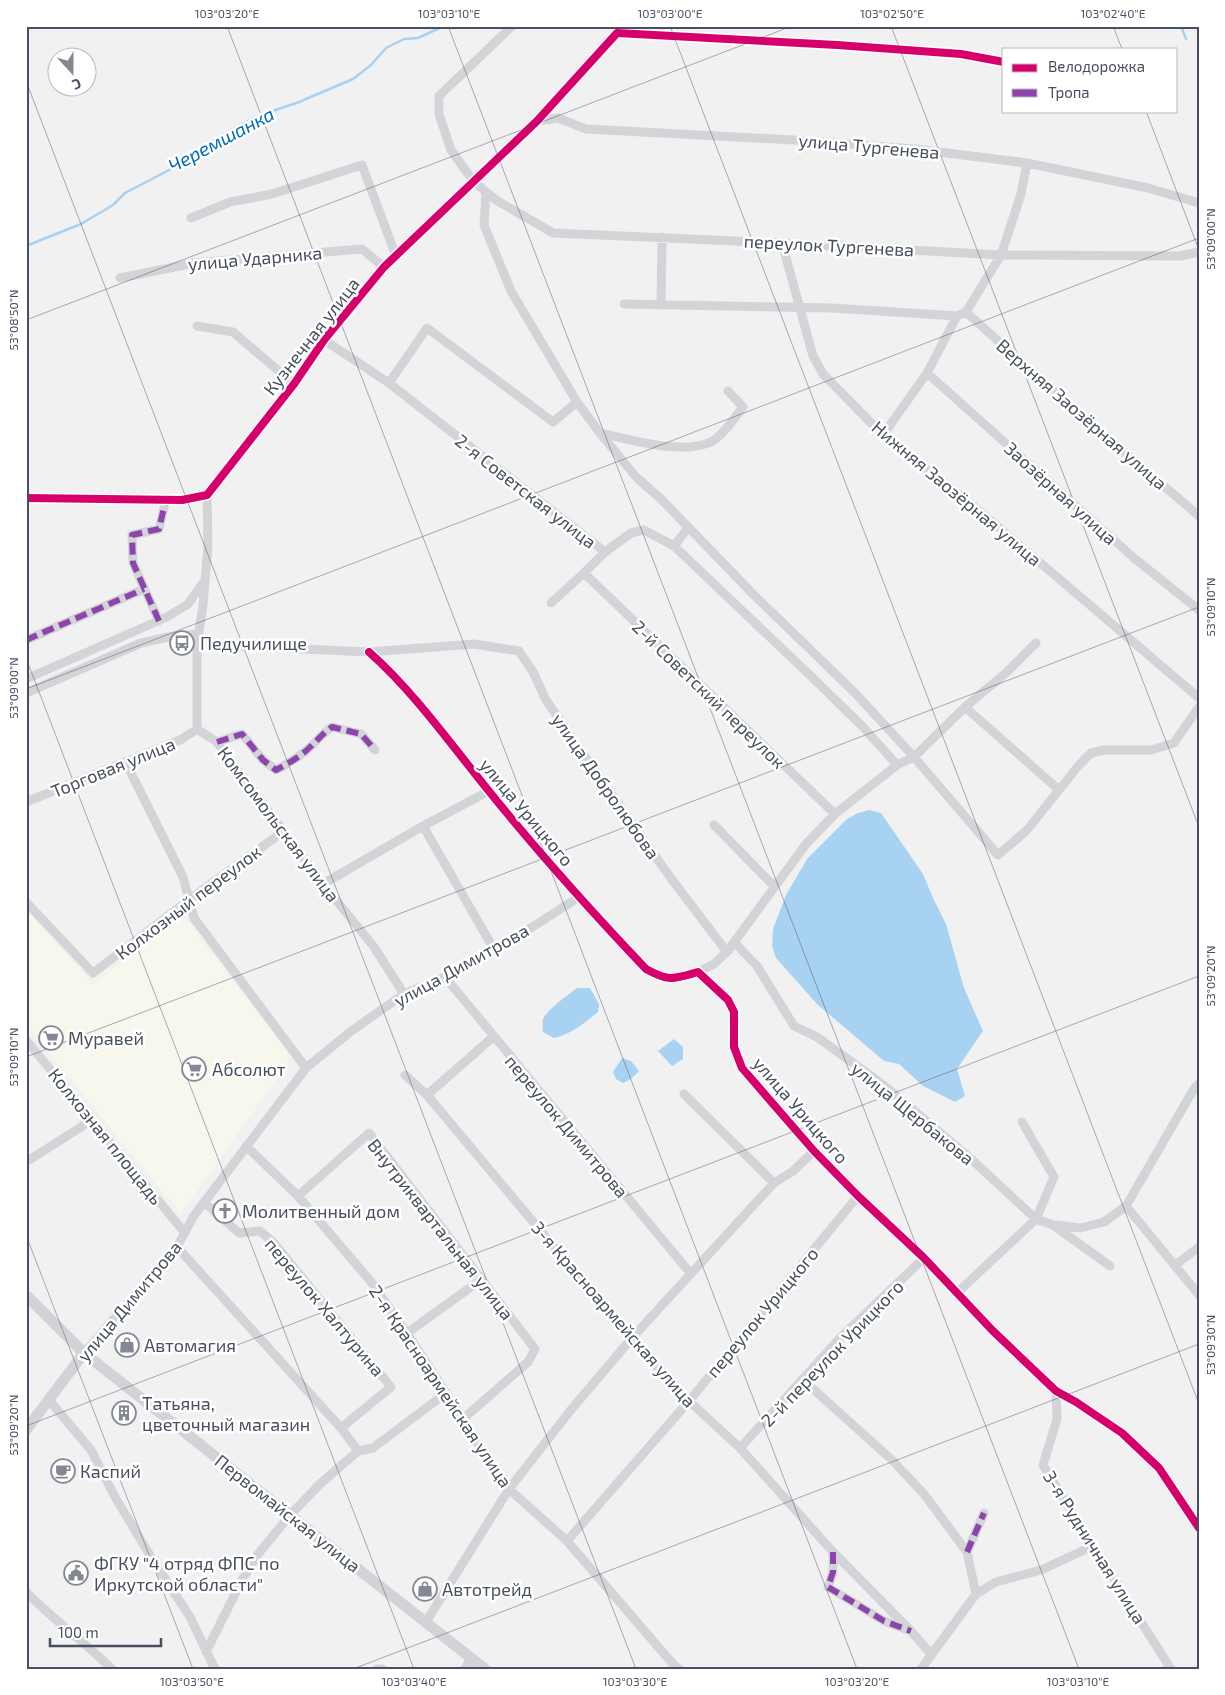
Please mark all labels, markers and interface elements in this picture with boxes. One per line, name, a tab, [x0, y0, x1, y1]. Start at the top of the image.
text: 103°03'20"E	[195, 6, 259, 20]
text: 103°03'10"E	[418, 6, 480, 20]
text: 103°03'00"E	[638, 6, 703, 20]
text: 103°02'50"E	[860, 6, 924, 20]
text: 103°02'40"E	[1081, 6, 1146, 20]
north arrow	[48, 48, 98, 98]
legend	[1002, 48, 1178, 112]
text: Велодорожка	[1048, 57, 1145, 75]
text: С	[70, 75, 84, 94]
text: Тропа	[1048, 83, 1090, 101]
water label: Черемшанка	[164, 101, 278, 177]
street label: улица Тургенева	[798, 129, 940, 163]
text: 53°09'00"N	[1203, 208, 1217, 270]
street label: переулок Тургенева	[743, 230, 915, 260]
street label: улица Ударника	[187, 241, 323, 275]
street label: Кузнечная улица	[258, 273, 364, 399]
text: 53°08'50"N	[6, 290, 20, 350]
street label: Верхняя Заозёрная улица	[992, 334, 1172, 494]
street label: Нижняя Заозёрная улица	[868, 416, 1046, 570]
street label: 2-я Советская улица	[451, 429, 601, 553]
street label: Заозёрная улица	[1000, 437, 1122, 549]
text: 53°09'10"N	[1203, 578, 1217, 636]
street label: 2-й Советский переулок	[628, 615, 790, 773]
bus stop icon: Педучилище	[169, 630, 195, 656]
place label: Педучилище	[200, 632, 307, 654]
text: 53°09'00"N	[6, 657, 20, 719]
street label: улица Добролюбова	[547, 709, 665, 863]
street label: Торговая улица	[48, 732, 178, 802]
street label: Комсомольская улица	[213, 742, 345, 906]
street label: улица Урицкого	[476, 754, 578, 870]
street label: Колхозный переулок	[111, 840, 265, 964]
street label: улица Димитрова	[390, 919, 532, 1011]
text: 53°09'20"N	[1203, 946, 1217, 1006]
supermarket icon: Муравей	[38, 1025, 64, 1051]
place label: Муравей	[68, 1027, 144, 1049]
text: 53°09'10"N	[6, 1028, 20, 1086]
street label: переулок Димитрова	[501, 1050, 633, 1202]
street label: улица Урицкого	[749, 1052, 853, 1168]
supermarket icon: Абсолют	[181, 1056, 207, 1082]
street label: улица Щербакова	[847, 1057, 979, 1169]
place label: Абсолют	[212, 1058, 286, 1080]
street label: Колхозная площадь	[44, 1063, 168, 1209]
street label: Внутриквартальная улица	[363, 1134, 519, 1324]
church icon: Молитвенный дом	[212, 1198, 238, 1224]
place label: Молитвенный дом	[242, 1200, 400, 1222]
street label: 3-я Красноармейская улица	[527, 1216, 701, 1412]
street label: переулок Халтурина	[261, 1233, 389, 1381]
street label: улица Димитрова	[72, 1236, 186, 1366]
street label: переулок Урицкого	[701, 1243, 823, 1381]
street label: 2-й переулок Урицкого	[756, 1275, 908, 1431]
street label: 2-я Красноармейская улица	[365, 1281, 517, 1491]
text: 53°09'30"N	[1203, 1315, 1217, 1375]
shop icon: Автомагия	[114, 1332, 140, 1358]
place label: Автомагия	[144, 1334, 236, 1356]
place label: Татьяна, цветочный магазин	[142, 1392, 310, 1435]
text: 53°09'20"N	[6, 1395, 20, 1455]
building icon: Татьяна, цветочный магазин	[111, 1400, 137, 1426]
street label: Первомайская улица	[211, 1449, 365, 1577]
cafe icon: Каспий	[50, 1458, 76, 1484]
place label: Каспий	[80, 1460, 141, 1482]
street label: 3-я Рудничная улица	[1039, 1466, 1151, 1628]
place label: ФГКУ "4 отряд ФПС по Иркутской области"	[94, 1552, 279, 1595]
public building icon: ФГКУ "4 отряд ФПС по Иркутской области"	[63, 1560, 89, 1586]
shop icon: Автотрейд	[412, 1576, 438, 1602]
place label: Автотрейд	[442, 1578, 532, 1600]
scale bar	[50, 1615, 161, 1647]
text: 100 m	[58, 1623, 99, 1641]
text: 103°03'50"E	[160, 1674, 224, 1688]
text: 103°03'40"E	[382, 1674, 447, 1688]
text: 103°03'30"E	[603, 1674, 667, 1688]
text: 103°03'20"E	[825, 1674, 889, 1688]
text: 103°03'10"E	[1047, 1674, 1109, 1688]

